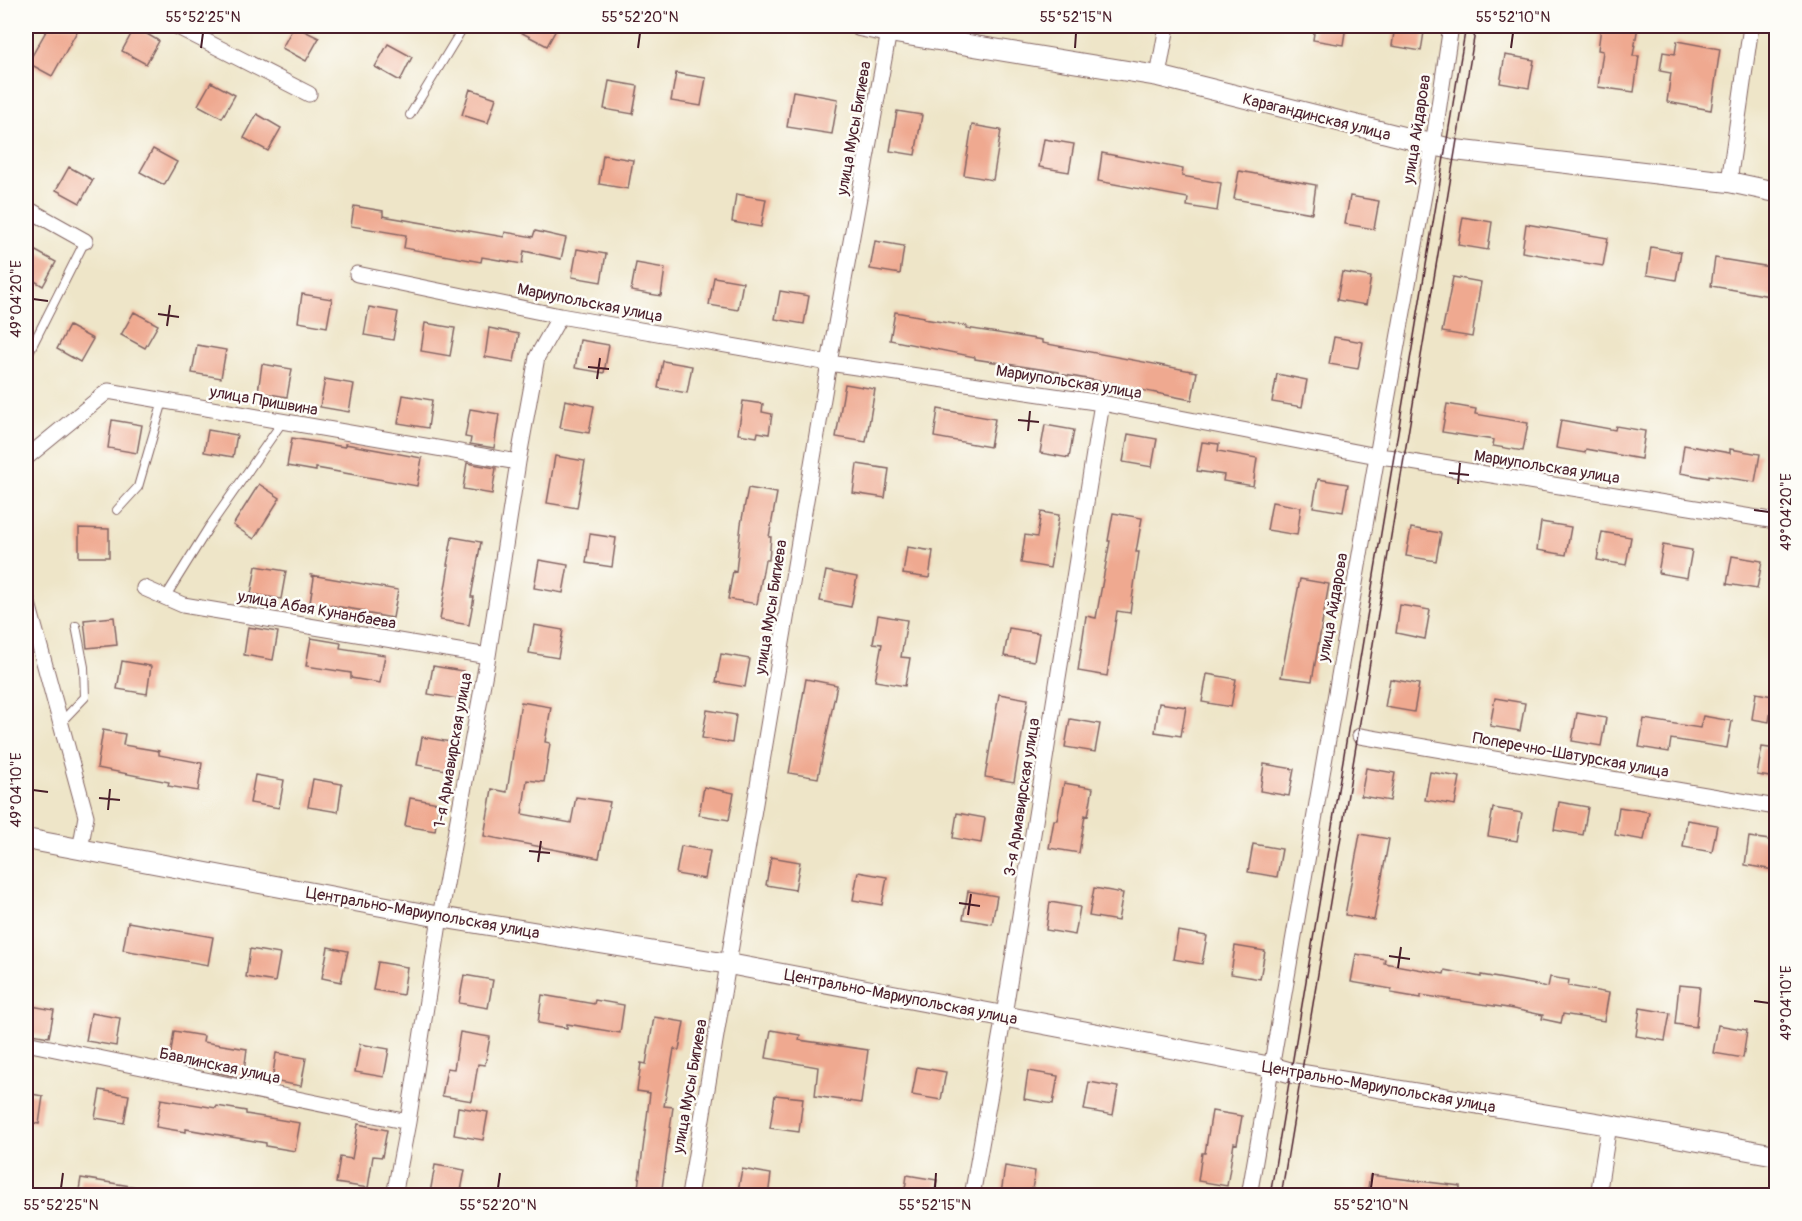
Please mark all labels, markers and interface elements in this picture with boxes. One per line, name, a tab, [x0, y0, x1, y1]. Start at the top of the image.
text: 55°52'25"N	[165, 8, 241, 27]
text: 55°52'20"N	[601, 8, 679, 27]
text: 55°52'15"N	[1040, 8, 1112, 27]
text: 55°52'10"N	[1476, 8, 1550, 27]
street label: улица Мусы Бигиева	[832, 59, 876, 198]
street label: улица Айдарова	[1398, 73, 1435, 186]
street label: Карагандинская улица	[1241, 89, 1393, 145]
text: 49°04'20"E	[7, 260, 26, 338]
street label: Мариупольская улица	[515, 279, 664, 327]
street label: Мариупольская улица	[994, 361, 1143, 403]
street label: улица Пришвина	[207, 381, 319, 420]
street label: Мариупольская улица	[1472, 446, 1621, 488]
text: 49°04'20"E	[1777, 473, 1796, 551]
street label: улица Мусы Бигиева	[750, 538, 792, 677]
street label: улица Айдарова	[1313, 551, 1352, 664]
street label: улица Абая Кунанбаева	[235, 586, 398, 634]
street label: 1-я Армавирская улица	[429, 671, 476, 829]
street label: 3-я Армавирская улица	[1000, 717, 1044, 878]
street label: Поперечно-Шатурская улица	[1471, 728, 1670, 782]
text: 49°04'10"E	[7, 752, 26, 827]
street label: Центрально-Мариупольская улица	[304, 883, 541, 943]
street label: Центрально-Мариупольская улица	[783, 965, 1019, 1029]
text: 49°04'10"E	[1777, 965, 1796, 1040]
street label: улица Мусы Бигиева	[668, 1017, 712, 1156]
street label: Бавлинская улица	[158, 1043, 282, 1089]
street label: Центрально-Мариупольская улица	[1260, 1057, 1497, 1117]
text: 55°52'25"N	[23, 1196, 99, 1215]
text: 55°52'20"N	[459, 1196, 537, 1215]
text: 55°52'15"N	[899, 1196, 971, 1215]
text: 55°52'10"N	[1334, 1196, 1408, 1215]

